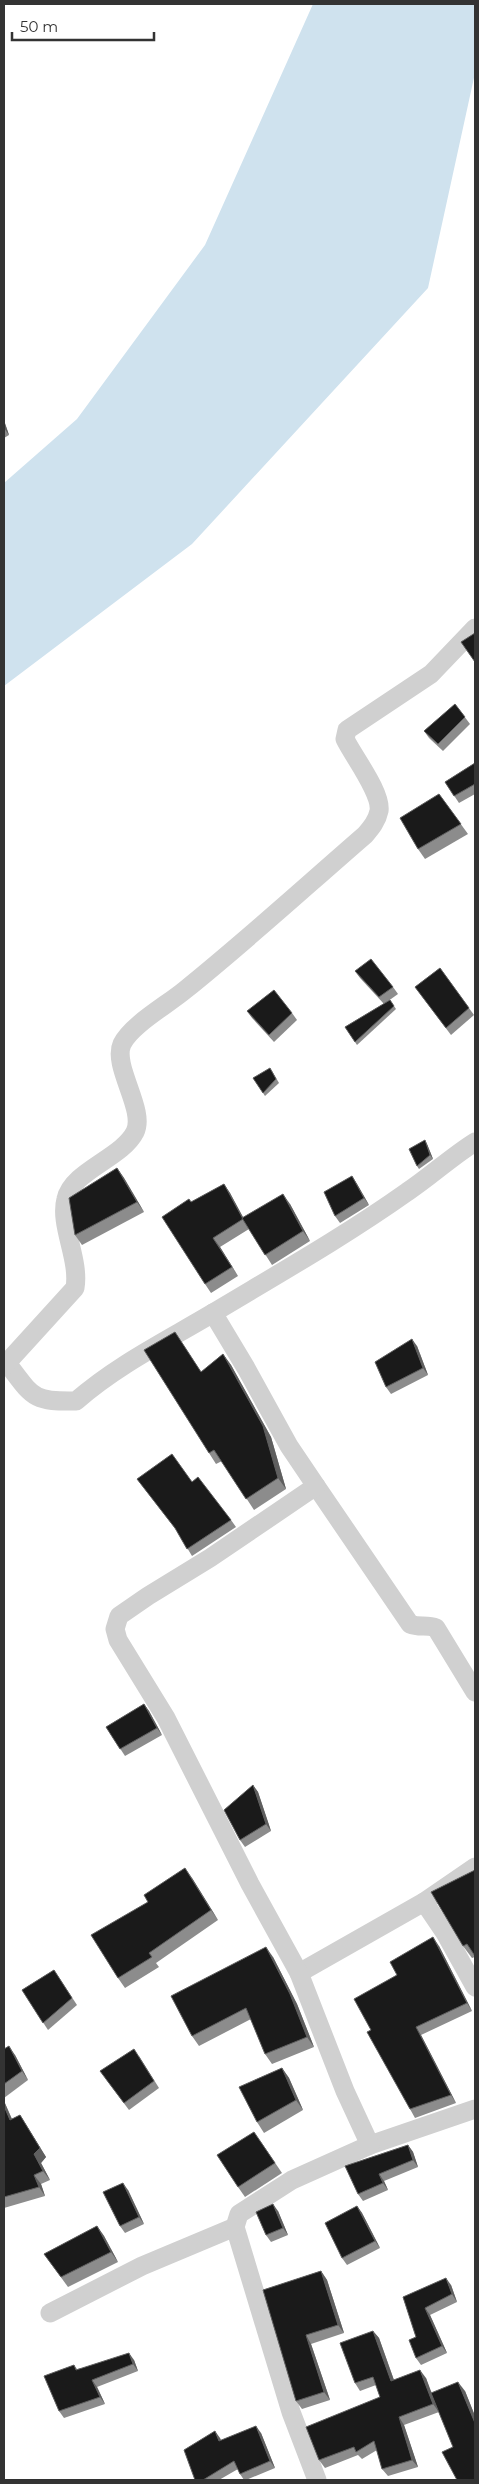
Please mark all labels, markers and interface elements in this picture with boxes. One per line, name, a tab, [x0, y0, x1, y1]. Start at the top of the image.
scale bar	[12, 10, 155, 42]
text: 50 m	[20, 17, 58, 36]

